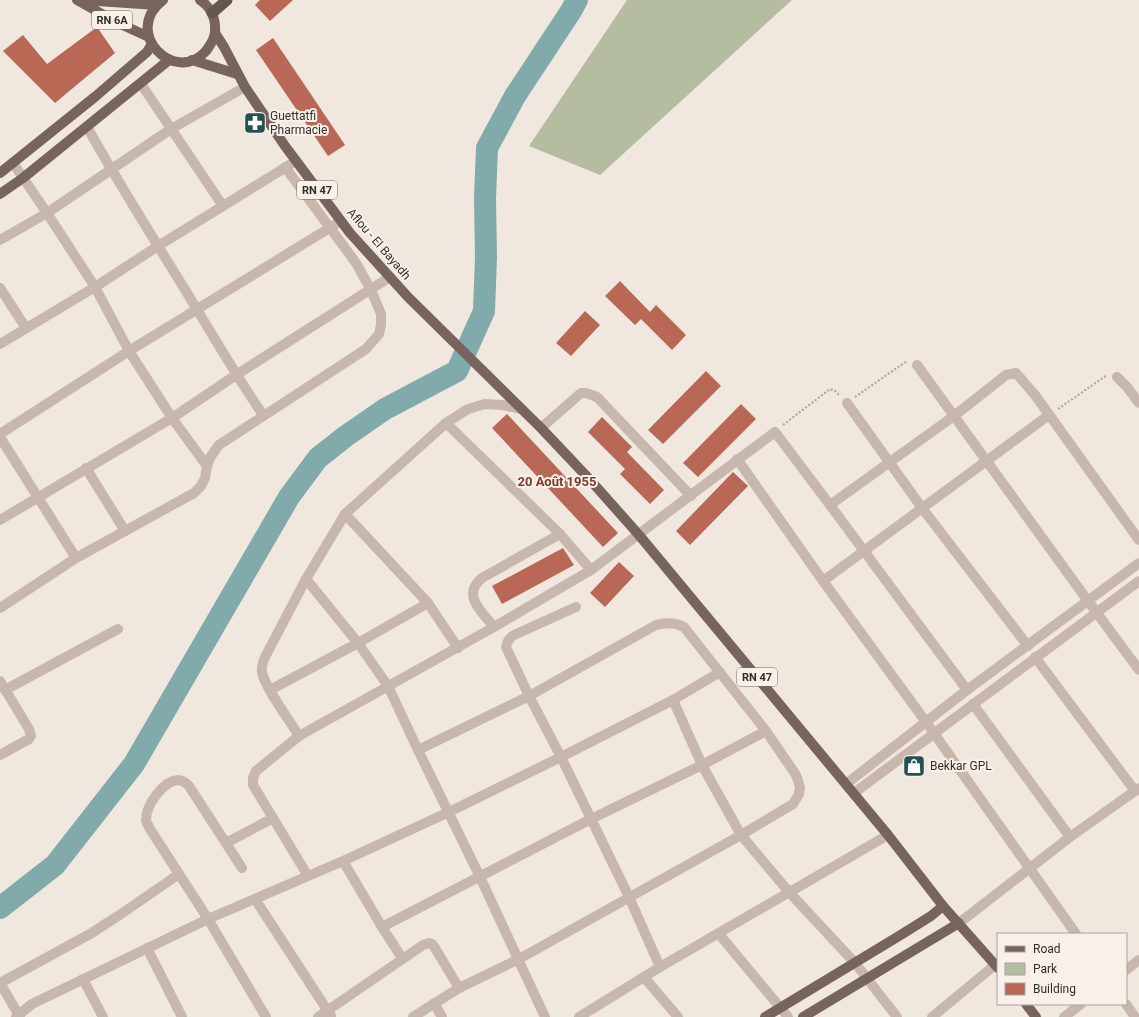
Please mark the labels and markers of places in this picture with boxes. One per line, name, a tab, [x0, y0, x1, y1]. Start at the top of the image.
place label: Guettatfi Pharmacie	[270, 109, 327, 137]
pharmacy icon: Guettatfi Pharmacie	[242, 110, 268, 136]
shop icon: Bekkar GPL	[901, 753, 927, 779]
place label: Bekkar GPL	[930, 759, 992, 773]

